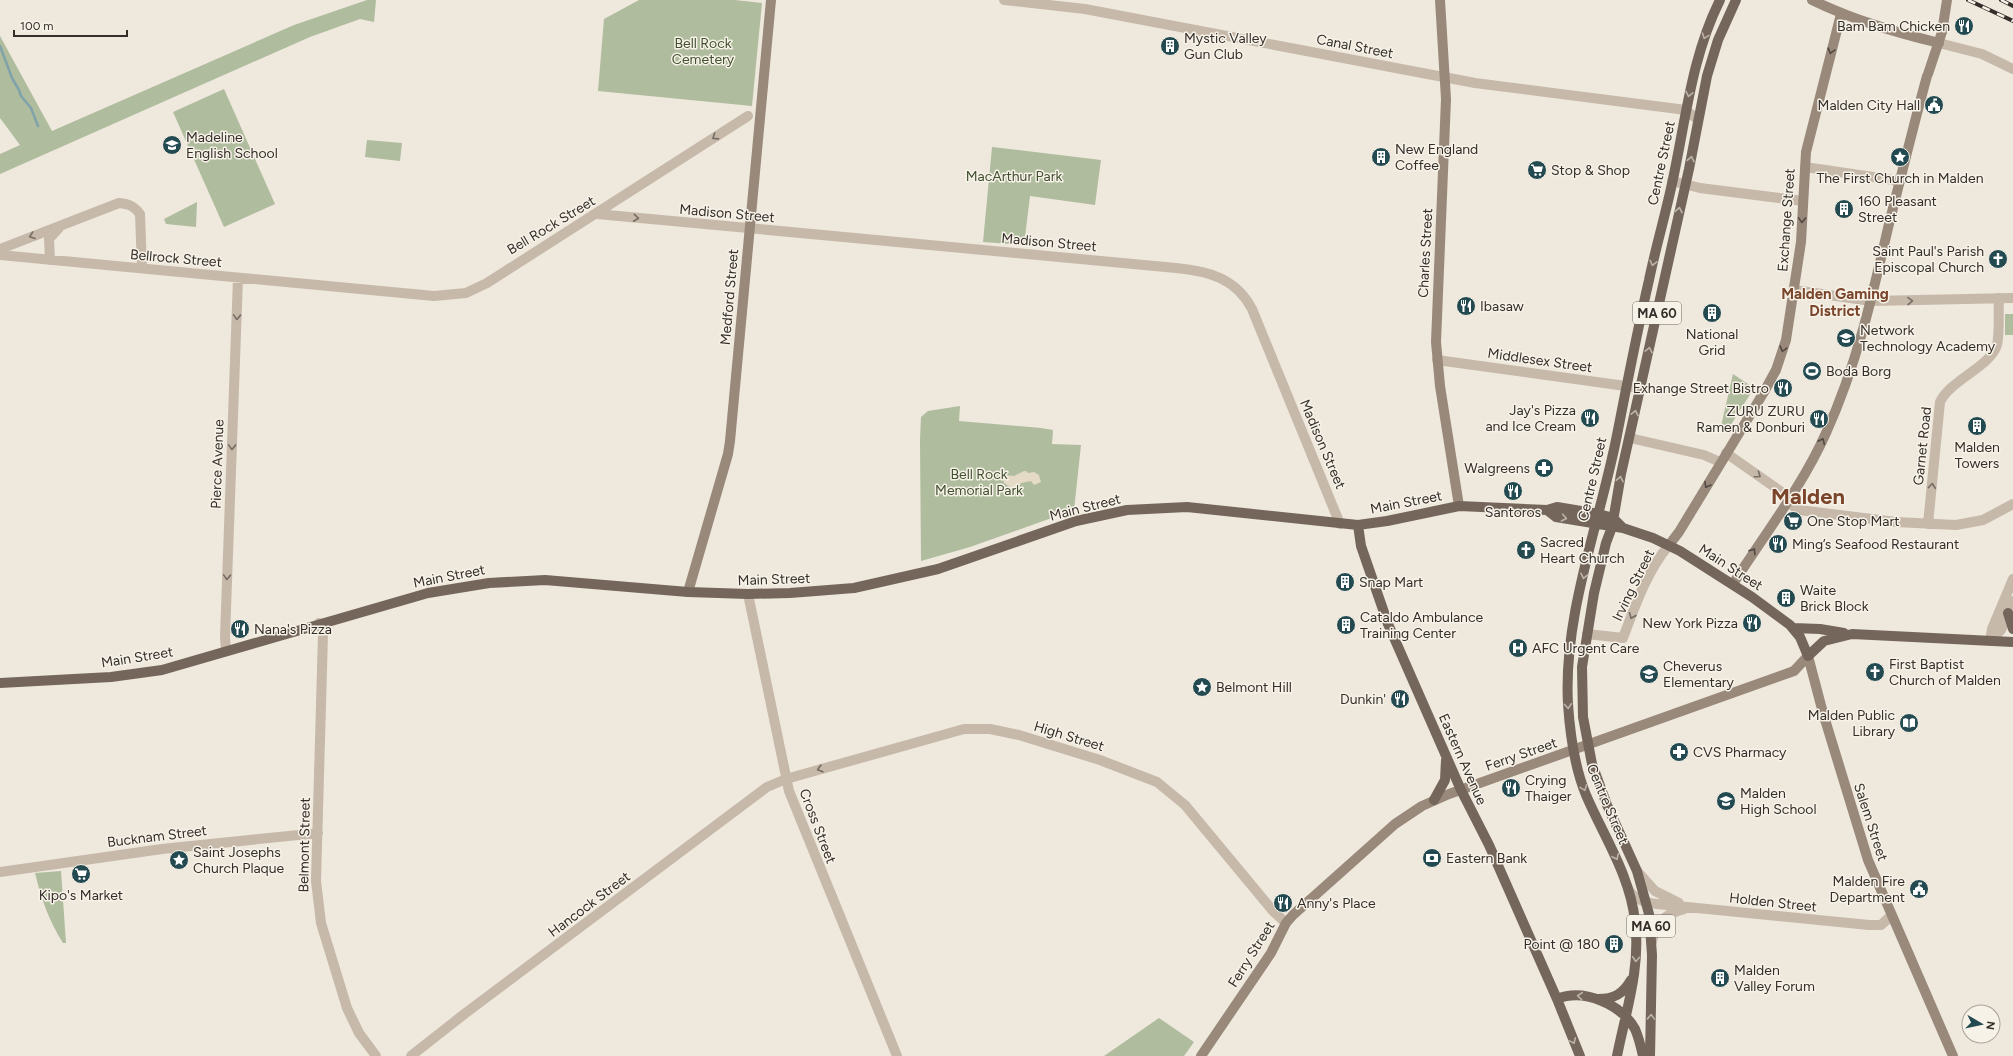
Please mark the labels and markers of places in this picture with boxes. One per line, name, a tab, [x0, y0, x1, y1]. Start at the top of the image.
restaurant icon: Bam Bam Chicken	[1953, 15, 1975, 37]
place label: Bam Bam Chicken	[1837, 18, 1950, 35]
place label: Mystic Valley Gun Club	[1184, 30, 1267, 63]
building icon: Mystic Valley Gun Club	[1159, 35, 1181, 57]
public building icon: Malden City Hall	[1923, 94, 1945, 116]
place label: Malden City Hall	[1818, 97, 1920, 114]
place label: Madeline English School	[186, 129, 278, 162]
school or university icon: Madeline English School	[161, 134, 183, 156]
place label: New England Coffee	[1395, 141, 1478, 174]
building icon: New England Coffee	[1370, 146, 1392, 168]
place icon: The First Church in Malden	[1889, 146, 1911, 168]
supermarket icon: Stop & Shop	[1526, 159, 1548, 181]
place label: Stop & Shop	[1551, 162, 1630, 179]
place label: The First Church in Malden	[1816, 170, 1984, 187]
place label: 160 Pleasant Street	[1858, 193, 1937, 226]
building icon: 160 Pleasant Street	[1833, 198, 1855, 220]
place label: Saint Paul's Parish Episcopal Church	[1872, 243, 1984, 276]
church icon: Saint Paul's Parish Episcopal Church	[1987, 248, 2009, 270]
restaurant icon: Ibasaw	[1455, 295, 1477, 317]
place label: Ibasaw	[1480, 298, 1524, 315]
building icon: National Grid	[1701, 302, 1723, 324]
place label: Network Technology Academy	[1860, 322, 1996, 355]
place label: National Grid	[1686, 326, 1738, 359]
school or university icon: Network Technology Academy	[1835, 327, 1857, 349]
sports icon: Boda Borg	[1801, 360, 1823, 382]
place label: Boda Borg	[1826, 363, 1891, 380]
restaurant icon: Exhange Street Bistro	[1772, 377, 1794, 399]
place label: Exhange Street Bistro	[1633, 380, 1769, 397]
place label: Jay's Pizza and Ice Cream	[1485, 402, 1576, 435]
place label: ZURU ZURU Ramen & Donburi	[1696, 403, 1805, 436]
restaurant icon: Jay's Pizza and Ice Cream	[1579, 407, 1601, 429]
restaurant icon: ZURU ZURU Ramen & Donburi	[1808, 408, 1830, 430]
building icon: Malden Towers	[1966, 415, 1988, 437]
place label: Malden Towers	[1954, 439, 2000, 472]
pharmacy icon: Walgreens	[1533, 457, 1555, 479]
place label: Walgreens	[1464, 460, 1530, 477]
restaurant icon: Santoros	[1502, 480, 1524, 502]
place label: Santoros	[1485, 504, 1541, 521]
supermarket icon: One Stop Mart	[1782, 510, 1804, 532]
place label: One Stop Mart	[1807, 513, 1900, 530]
restaurant icon: Ming’s Seafood Restaurant	[1767, 533, 1789, 555]
place label: Sacred Heart Church	[1540, 534, 1625, 567]
place label: Ming’s Seafood Restaurant	[1792, 536, 1959, 553]
church icon: Sacred Heart Church	[1515, 539, 1537, 561]
building icon: Snap Mart	[1334, 571, 1356, 593]
place label: Snap Mart	[1359, 574, 1423, 591]
place label: Waite Brick Block	[1800, 582, 1869, 615]
building icon: Waite Brick Block	[1775, 587, 1797, 609]
place label: Cataldo Ambulance Training Center	[1360, 609, 1484, 642]
restaurant icon: New York Pizza	[1741, 612, 1763, 634]
building icon: Cataldo Ambulance Training Center	[1335, 614, 1357, 636]
place label: New York Pizza	[1642, 615, 1738, 632]
restaurant icon: Nana's Pizza	[229, 618, 251, 640]
place label: Nana's Pizza	[254, 621, 332, 638]
hospital icon: AFC Urgent Care	[1507, 637, 1529, 659]
place label: AFC Urgent Care	[1532, 640, 1640, 657]
place label: First Baptist Church of Malden	[1889, 656, 2001, 689]
place label: Cheverus Elementary	[1663, 658, 1735, 691]
church icon: First Baptist Church of Malden	[1864, 661, 1886, 683]
school or university icon: Cheverus Elementary	[1638, 663, 1660, 685]
place icon: Belmont Hill	[1191, 676, 1213, 698]
place label: Belmont Hill	[1216, 679, 1292, 696]
restaurant icon: Dunkin'	[1389, 688, 1411, 710]
place label: Dunkin'	[1340, 691, 1386, 708]
place label: Malden Public Library	[1808, 707, 1896, 740]
library icon: Malden Public Library	[1898, 712, 1920, 734]
pharmacy icon: CVS Pharmacy	[1668, 741, 1690, 763]
place label: CVS Pharmacy	[1693, 744, 1787, 761]
place label: Crying Thaiger	[1525, 772, 1572, 805]
restaurant icon: Crying Thaiger	[1500, 777, 1522, 799]
place label: Malden High School	[1740, 785, 1817, 818]
school or university icon: Malden High School	[1715, 790, 1737, 812]
place label: Saint Josephs Church Plaque	[193, 844, 285, 877]
bank icon: Eastern Bank	[1421, 847, 1443, 869]
place icon: Saint Josephs Church Plaque	[168, 849, 190, 871]
place label: Eastern Bank	[1446, 850, 1527, 867]
supermarket icon: Kipo's Market	[70, 863, 92, 885]
place label: Malden Fire Department	[1830, 873, 1905, 906]
public building icon: Malden Fire Department	[1908, 878, 1930, 900]
place label: Kipo's Market	[39, 887, 123, 904]
restaurant icon: Anny's Place	[1272, 892, 1294, 914]
place label: Anny's Place	[1297, 895, 1376, 912]
building icon: Point @ 180	[1603, 933, 1625, 955]
place label: Point @ 180	[1523, 936, 1600, 953]
place label: Malden Valley Forum	[1734, 962, 1815, 995]
building icon: Malden Valley Forum	[1709, 967, 1731, 989]

